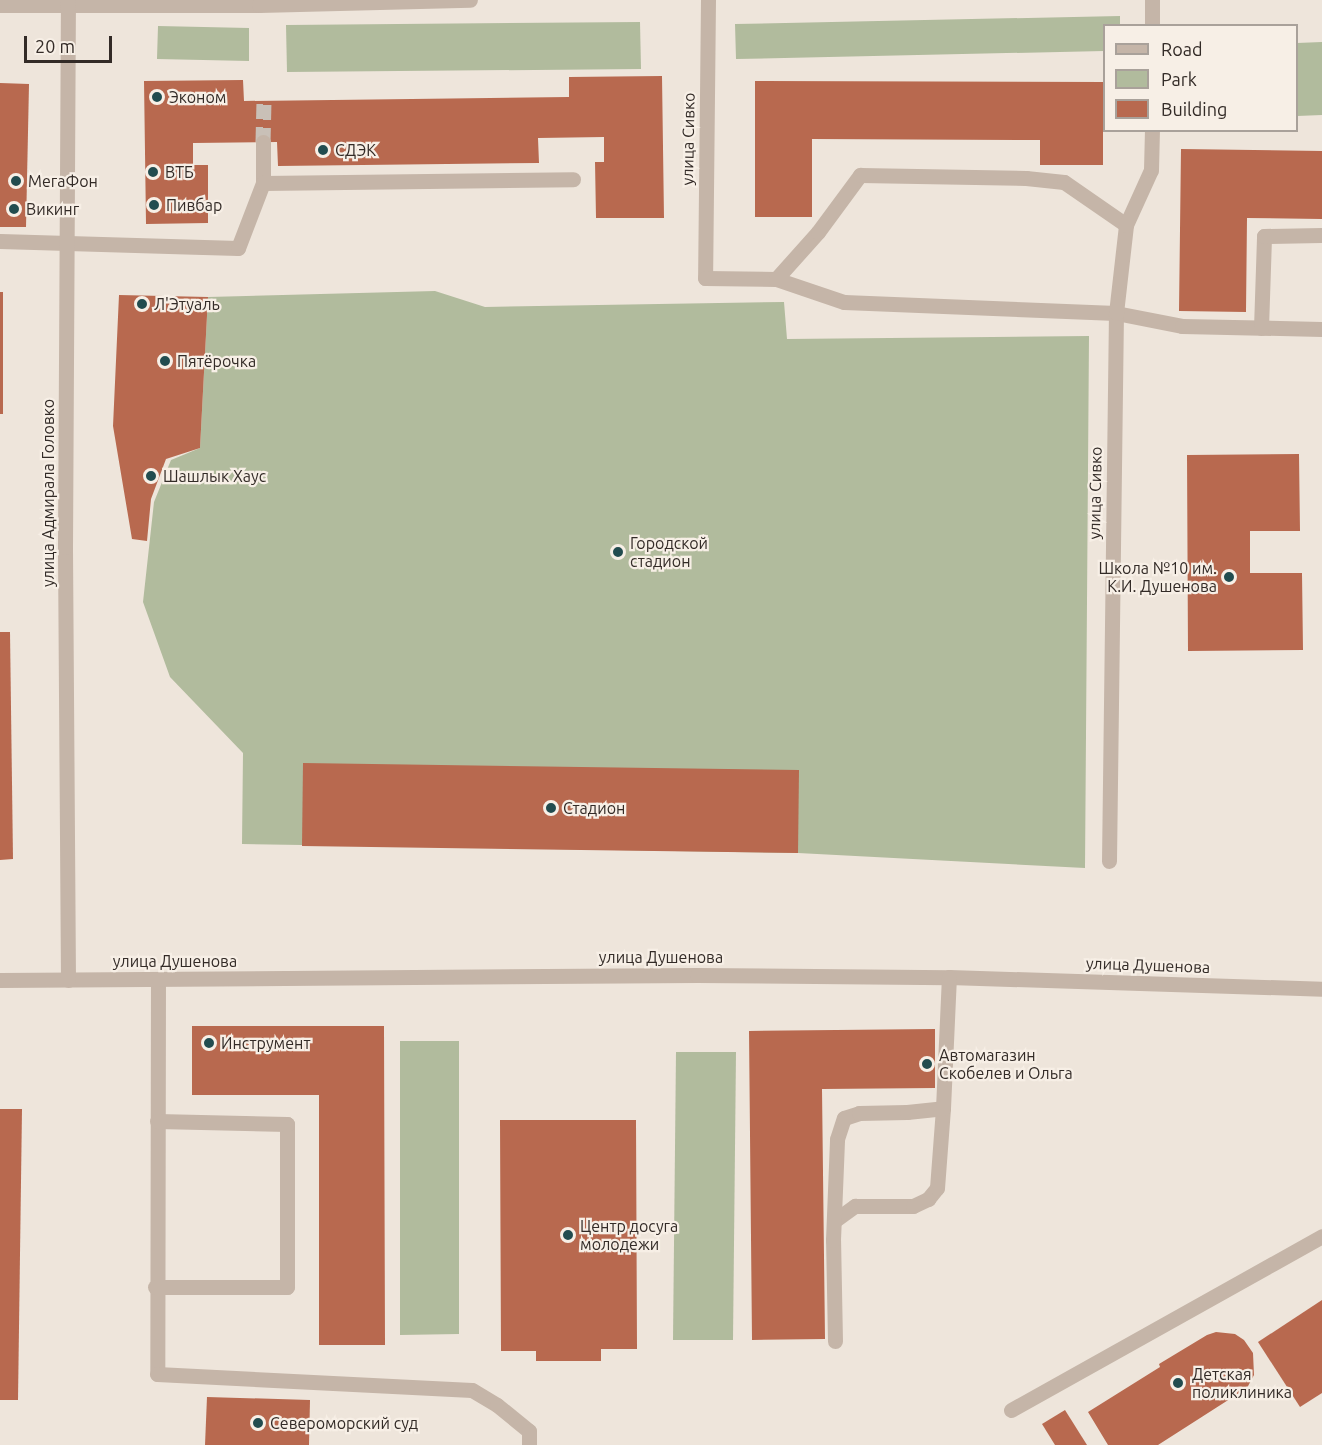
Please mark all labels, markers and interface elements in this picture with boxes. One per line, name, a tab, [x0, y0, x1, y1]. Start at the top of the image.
scale bar	[27, 24, 116, 62]
legend	[1103, 24, 1298, 132]
text: 20 m	[35, 36, 75, 56]
text: Road	[1161, 39, 1203, 59]
text: Park	[1161, 69, 1197, 89]
place label: Эконом	[169, 87, 226, 107]
marker: Эконом	[150, 90, 164, 104]
street label: улица Сивко	[678, 92, 698, 186]
text: Building	[1161, 99, 1227, 119]
place label: СДЭК	[335, 140, 376, 160]
marker: СДЭК	[316, 143, 330, 157]
place label: ВТБ	[165, 162, 194, 182]
marker: ВТБ	[146, 165, 160, 179]
place label: МегаФон	[28, 171, 98, 191]
marker: МегаФон	[9, 174, 23, 188]
place label: Пивбар	[166, 195, 222, 215]
marker: Пивбар	[147, 198, 161, 212]
place label: Викинг	[26, 199, 79, 219]
marker: Викинг	[7, 202, 21, 216]
place label: Л'Этуаль	[154, 294, 220, 314]
marker: Л'Этуаль	[135, 297, 149, 311]
place label: Пятёрочка	[177, 351, 256, 371]
marker: Пятёрочка	[158, 354, 172, 368]
street label: улица Адмирала Головко	[38, 399, 58, 587]
street label: улица Сивко	[1085, 446, 1105, 540]
place label: Шашлык Хаус	[163, 466, 266, 486]
marker: Шашлык Хаус	[144, 469, 158, 483]
place label: Городской стадион	[630, 533, 708, 571]
marker: Городской стадион	[611, 545, 625, 559]
place label: Школа №10 им. К.И. Душенова	[1099, 558, 1217, 596]
marker: Школа №10 им. К.И. Душенова	[1222, 570, 1236, 584]
place label: Стадион	[563, 798, 625, 818]
marker: Стадион	[544, 801, 558, 815]
street label: улица Душенова	[599, 947, 723, 967]
street label: улица Душенова	[113, 951, 237, 971]
street label: улица Душенова	[1086, 953, 1210, 977]
place label: Инструмент	[221, 1033, 311, 1053]
marker: Инструмент	[202, 1036, 216, 1050]
place label: Автомагазин Скобелев и Ольга	[939, 1045, 1073, 1083]
marker: Автомагазин Скобелев и Ольга	[920, 1057, 934, 1071]
place label: Центр досуга молодежи	[580, 1216, 678, 1254]
marker: Центр досуга молодежи	[561, 1228, 575, 1242]
place label: Детская поликлиника	[1192, 1364, 1292, 1402]
marker: Детская поликлиника	[1169, 1374, 1187, 1392]
place label: Североморский суд	[270, 1413, 418, 1433]
marker: Североморский суд	[251, 1416, 265, 1430]

